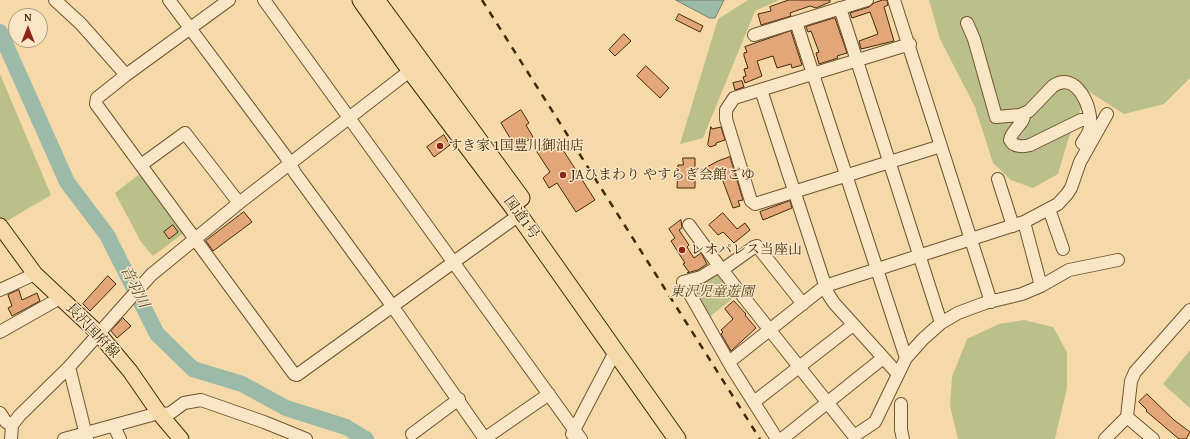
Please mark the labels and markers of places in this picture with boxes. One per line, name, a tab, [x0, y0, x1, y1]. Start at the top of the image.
place label: すき家 1国豊川御油店	[448, 138, 584, 154]
marker: すき家 1国豊川御油店	[435, 141, 445, 151]
place label: JAひまわり やすらぎ会館ごゆ	[571, 167, 755, 183]
marker: JAひまわり やすらぎ会館ごゆ	[558, 170, 568, 180]
place label: レオパレス当座山	[690, 242, 802, 258]
marker: レオパレス当座山	[677, 245, 687, 255]

